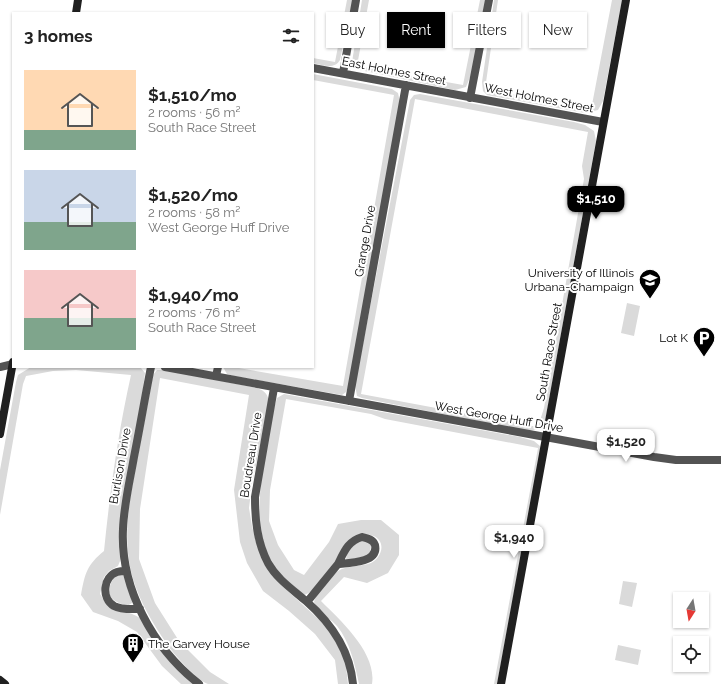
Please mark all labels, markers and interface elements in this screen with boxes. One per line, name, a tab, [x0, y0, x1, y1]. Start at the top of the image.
chip: Buy	[326, 12, 379, 48]
chip: Rent	[387, 12, 445, 48]
chip: Filters	[453, 12, 521, 48]
chip: New	[529, 12, 587, 48]
icon: filters	[280, 25, 302, 47]
text: 3 homes	[24, 26, 93, 46]
street label: East Holmes Street	[341, 54, 447, 88]
street label: West Holmes Street	[483, 81, 595, 115]
text: $1,510/mo	[148, 85, 237, 105]
icon: home	[56, 86, 104, 134]
text: 2 rooms · 56 m²	[148, 105, 240, 120]
text: South Race Street	[148, 120, 256, 135]
text: $1,520/mo	[148, 185, 238, 205]
icon: home	[56, 186, 104, 234]
pin: $1,510	[563, 186, 629, 220]
text: $1,510	[576, 191, 616, 206]
street label: Grange Drive	[352, 204, 378, 278]
text: 2 rooms · 58 m²	[148, 205, 240, 220]
text: West George Huff Drive	[148, 220, 289, 235]
place label: University of Illinois Urbana-Champaign	[524, 266, 634, 294]
school or university icon: University of Illinois Urbana-Champaign	[637, 267, 663, 300]
text: $1,940/mo	[148, 285, 239, 305]
icon: home	[56, 286, 104, 334]
street label: South Race Street	[533, 302, 565, 402]
text: 2 rooms · 76 m²	[148, 305, 240, 320]
text: South Race Street	[148, 320, 256, 335]
parking icon: Lot K	[691, 325, 717, 358]
place label: Lot K	[659, 331, 688, 345]
street label: West George Huff Drive	[434, 399, 564, 435]
street label: Boudreau Drive	[237, 411, 265, 499]
street label: Burlison Drive	[106, 427, 134, 505]
pin: $1,520	[593, 429, 659, 463]
text: $1,520	[606, 434, 646, 449]
pin: $1,940	[481, 525, 547, 559]
text: $1,940	[494, 530, 534, 545]
north arrow	[673, 592, 709, 628]
map controls	[673, 592, 709, 672]
building icon: The Garvey House	[120, 631, 146, 664]
button: locate	[673, 636, 709, 672]
place label: The Garvey House	[148, 637, 250, 651]

